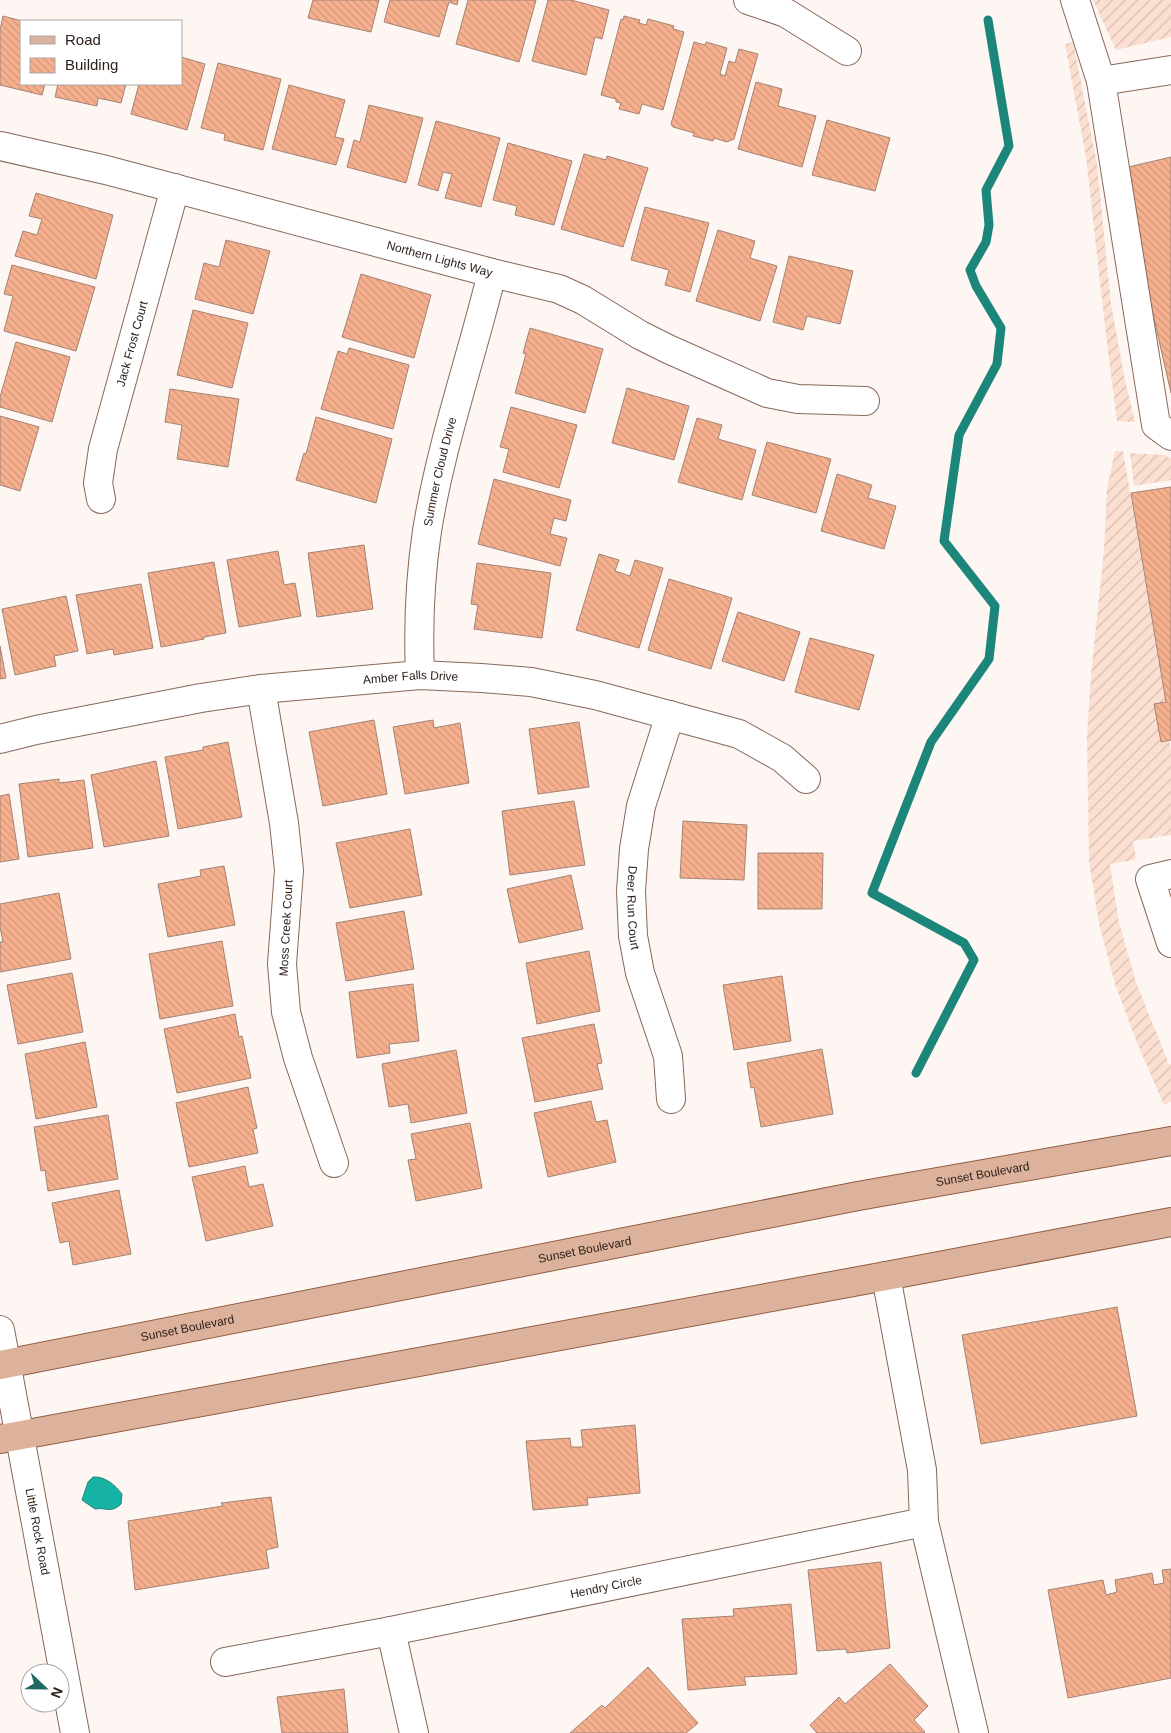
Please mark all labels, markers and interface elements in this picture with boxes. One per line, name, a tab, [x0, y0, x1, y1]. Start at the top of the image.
legend	[20, 20, 182, 85]
text: Road	[65, 31, 101, 48]
text: Building	[65, 56, 118, 73]
street label: Northern Lights Way	[385, 238, 494, 280]
street label: Jack Frost Court	[114, 299, 151, 388]
street label: Summer Cloud Drive	[421, 415, 459, 527]
street label: Amber Falls Drive	[362, 668, 459, 687]
street label: Deer Run Court	[624, 865, 643, 952]
street label: Moss Creek Court	[276, 879, 296, 977]
street label: Sunset Boulevard	[935, 1159, 1031, 1189]
street label: Sunset Boulevard	[537, 1234, 633, 1266]
street label: Sunset Boulevard	[139, 1312, 235, 1344]
street label: Little Rock Road	[23, 1487, 52, 1576]
street label: Hendry Circle	[569, 1573, 643, 1601]
north arrow	[20, 1663, 70, 1713]
text: N	[48, 1685, 66, 1701]

